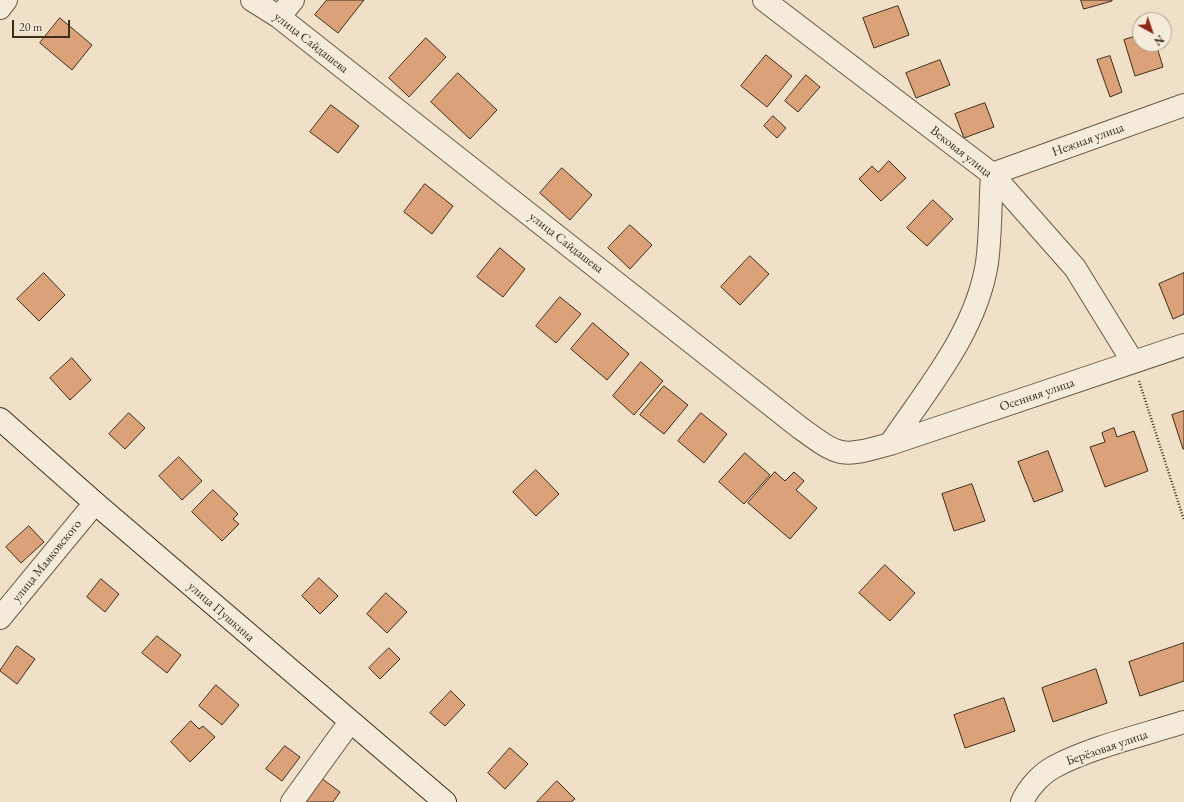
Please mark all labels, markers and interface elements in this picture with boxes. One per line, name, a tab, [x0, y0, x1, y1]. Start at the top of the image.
street label: улица Сайдашева	[271, 9, 351, 77]
scale bar	[14, 12, 72, 38]
north arrow	[1132, 12, 1172, 52]
text: 20 m	[19, 19, 42, 35]
text: N	[1151, 32, 1167, 49]
street label: Нежная улица	[1050, 120, 1126, 160]
street label: Вековая улица	[927, 123, 995, 181]
street label: улица Сайдашева	[526, 209, 606, 277]
street label: Осенняя улица	[998, 375, 1076, 415]
street label: улица Маяковского	[9, 517, 85, 605]
street label: улица Пушкина	[184, 579, 258, 645]
street label: Берёзовая улица	[1064, 727, 1150, 769]

